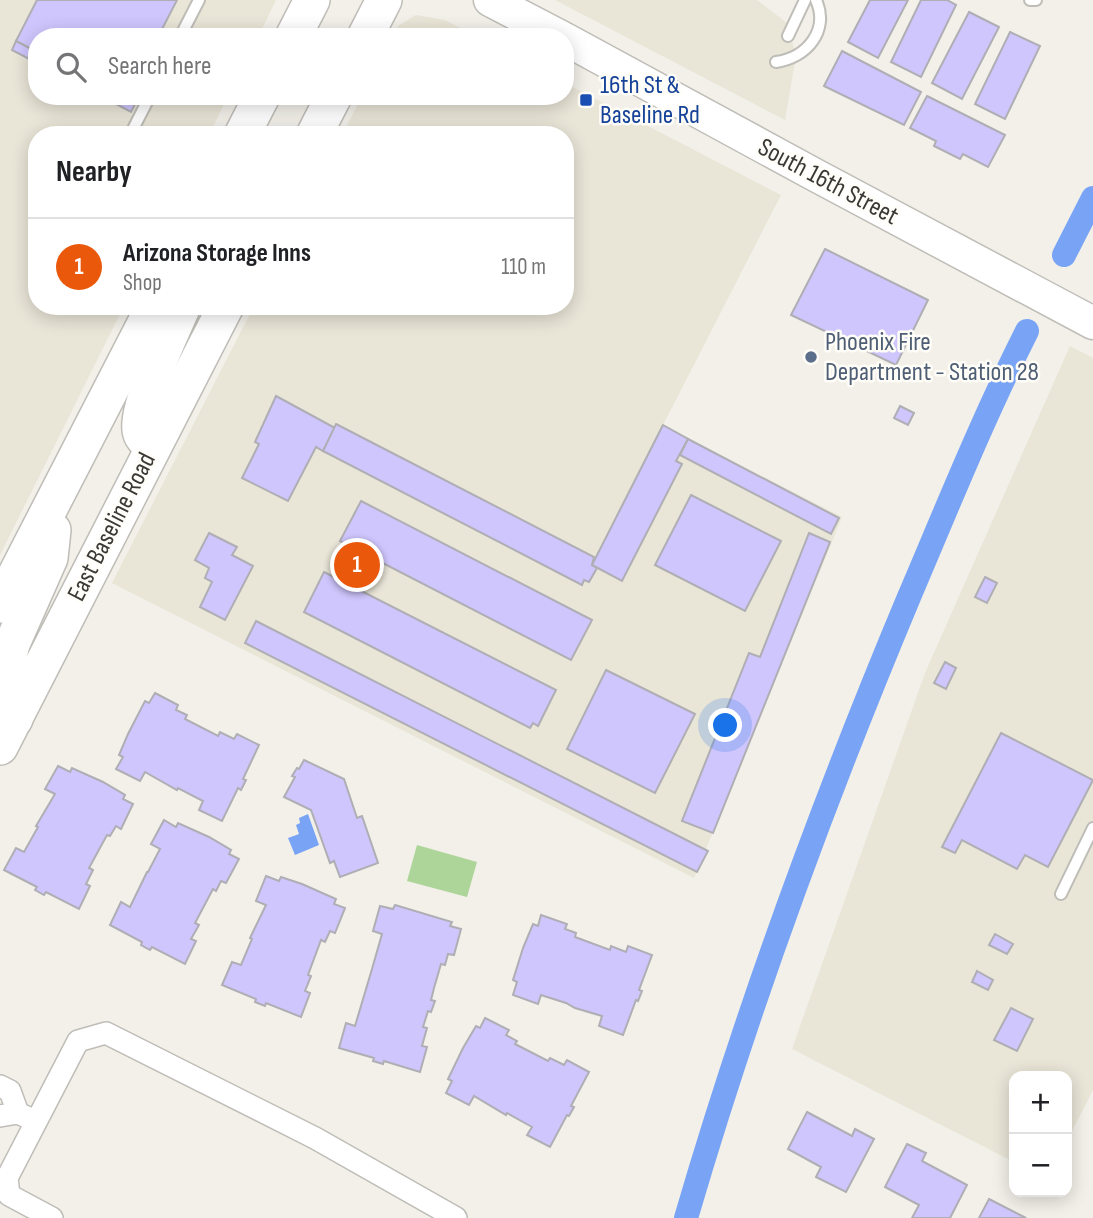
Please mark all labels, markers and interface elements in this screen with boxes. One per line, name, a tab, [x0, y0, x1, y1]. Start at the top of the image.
search box	[28, 28, 574, 105]
icon: search	[52, 48, 90, 86]
text: Search here	[108, 51, 211, 82]
place label: 16th St & Baseline Rd	[600, 70, 700, 131]
marker: 16th St & Baseline Rd	[578, 92, 594, 108]
street label: South 16th Street	[753, 132, 904, 232]
text: Nearby	[56, 154, 132, 190]
text: Arizona Storage Inns	[123, 238, 311, 269]
text: 1	[74, 253, 84, 281]
text: 110 m	[501, 253, 546, 281]
text: Shop	[123, 269, 162, 297]
place label: Phoenix Fire Department - Station 28	[825, 327, 1039, 388]
marker: Phoenix Fire Department - Station 28	[803, 349, 819, 365]
street label: East Baseline Road	[61, 448, 163, 606]
pin: 1	[334, 539, 380, 591]
your location	[708, 708, 742, 742]
map controls	[1009, 1071, 1072, 1197]
button: +	[1009, 1071, 1072, 1134]
button: −	[1009, 1134, 1072, 1197]

